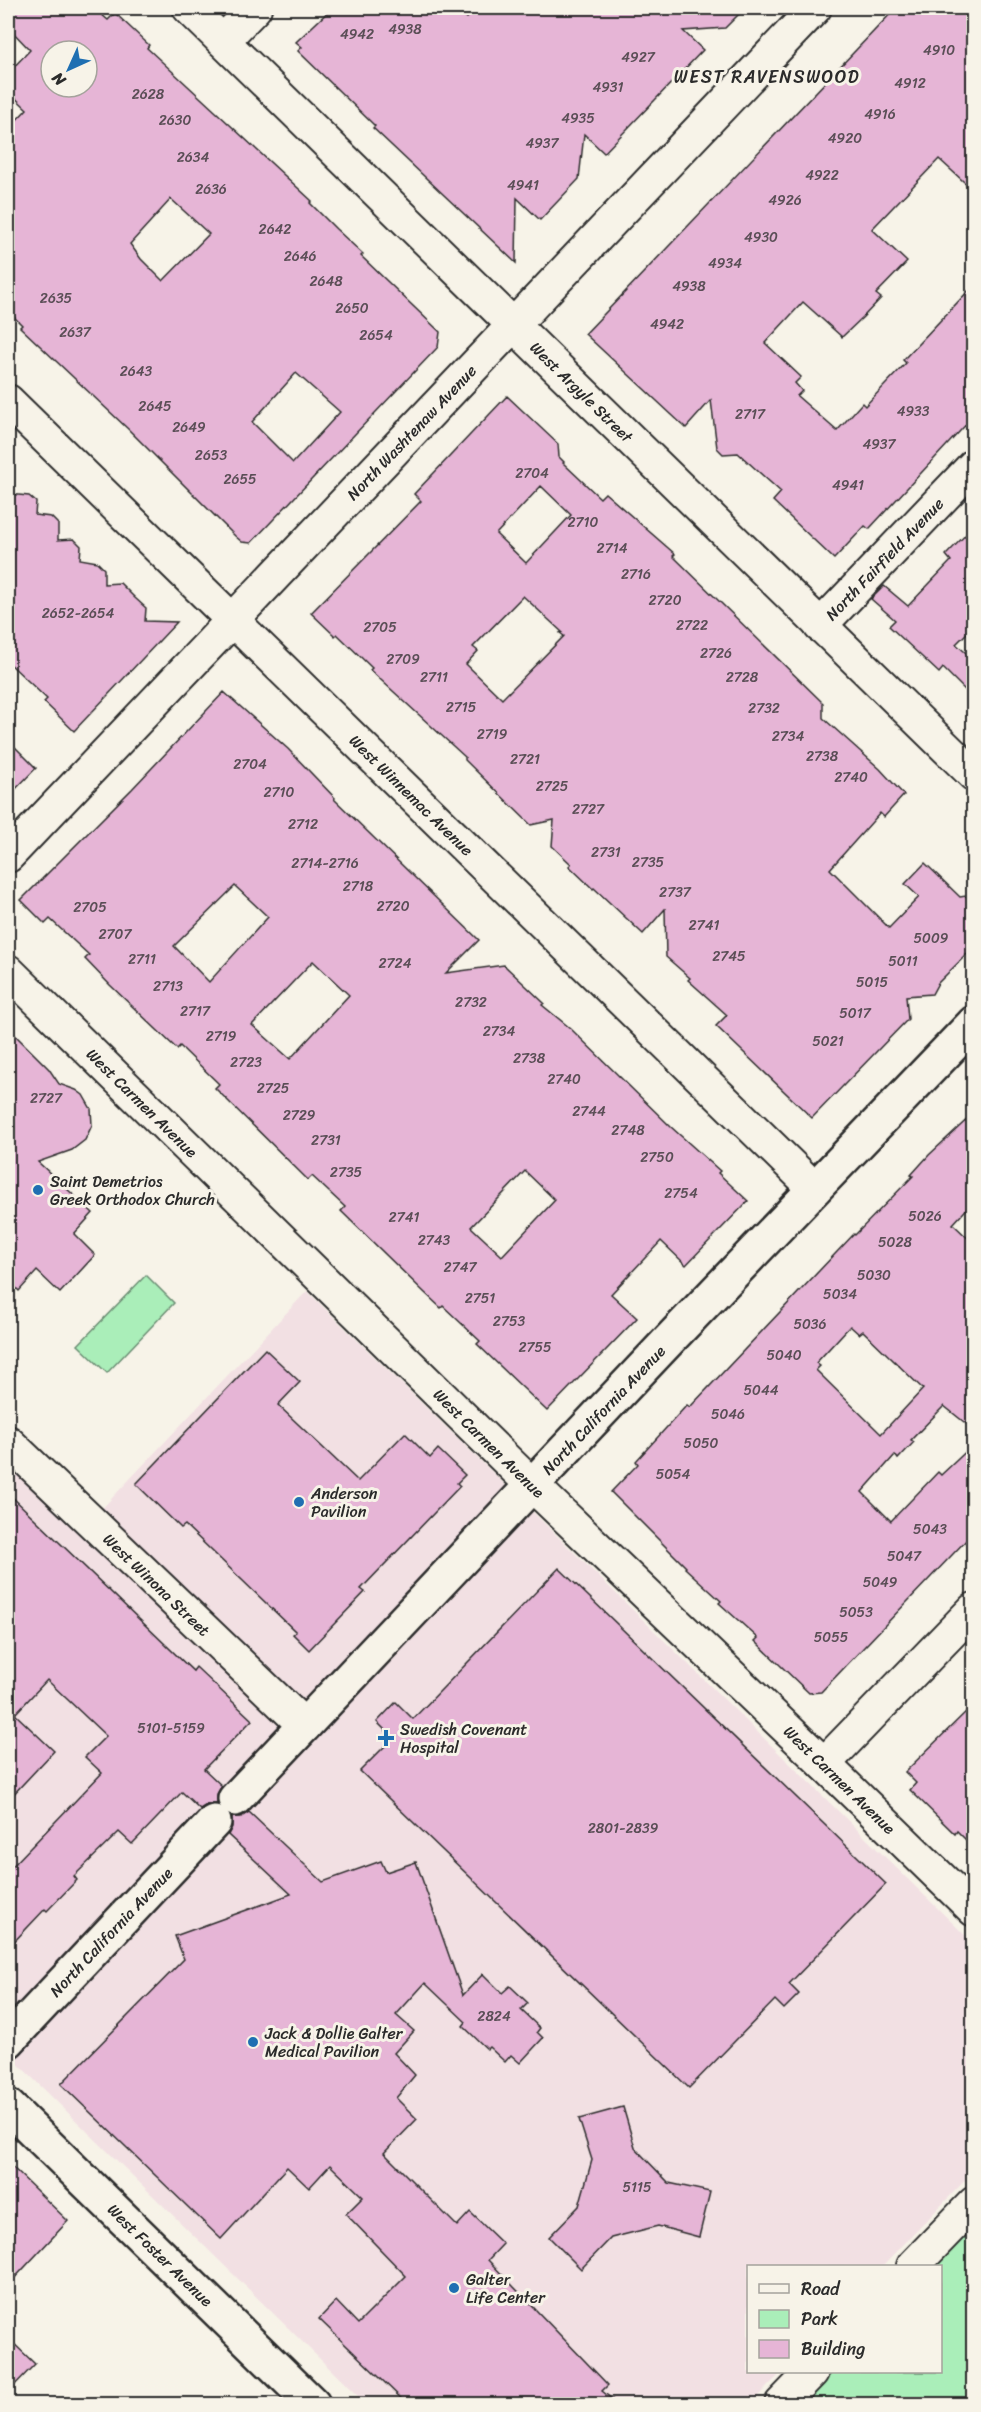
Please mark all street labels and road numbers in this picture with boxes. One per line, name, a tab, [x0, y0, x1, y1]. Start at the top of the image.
street label: West Argyle Street	[523, 334, 640, 450]
street label: North Washtenaw Avenue	[339, 358, 484, 508]
street label: North Fairfield Avenue	[818, 491, 951, 628]
street label: West Winnemac Avenue	[342, 727, 480, 863]
street label: West Carmen Avenue	[79, 1041, 205, 1165]
street label: North California Avenue	[535, 1338, 673, 1482]
street label: West Carmen Avenue	[426, 1381, 552, 1506]
street label: West Winona Street	[96, 1526, 217, 1644]
street label: West Carmen Avenue	[776, 1718, 903, 1842]
street label: North California Avenue	[42, 1860, 180, 2004]
street label: West Foster Avenue	[100, 2196, 220, 2314]

